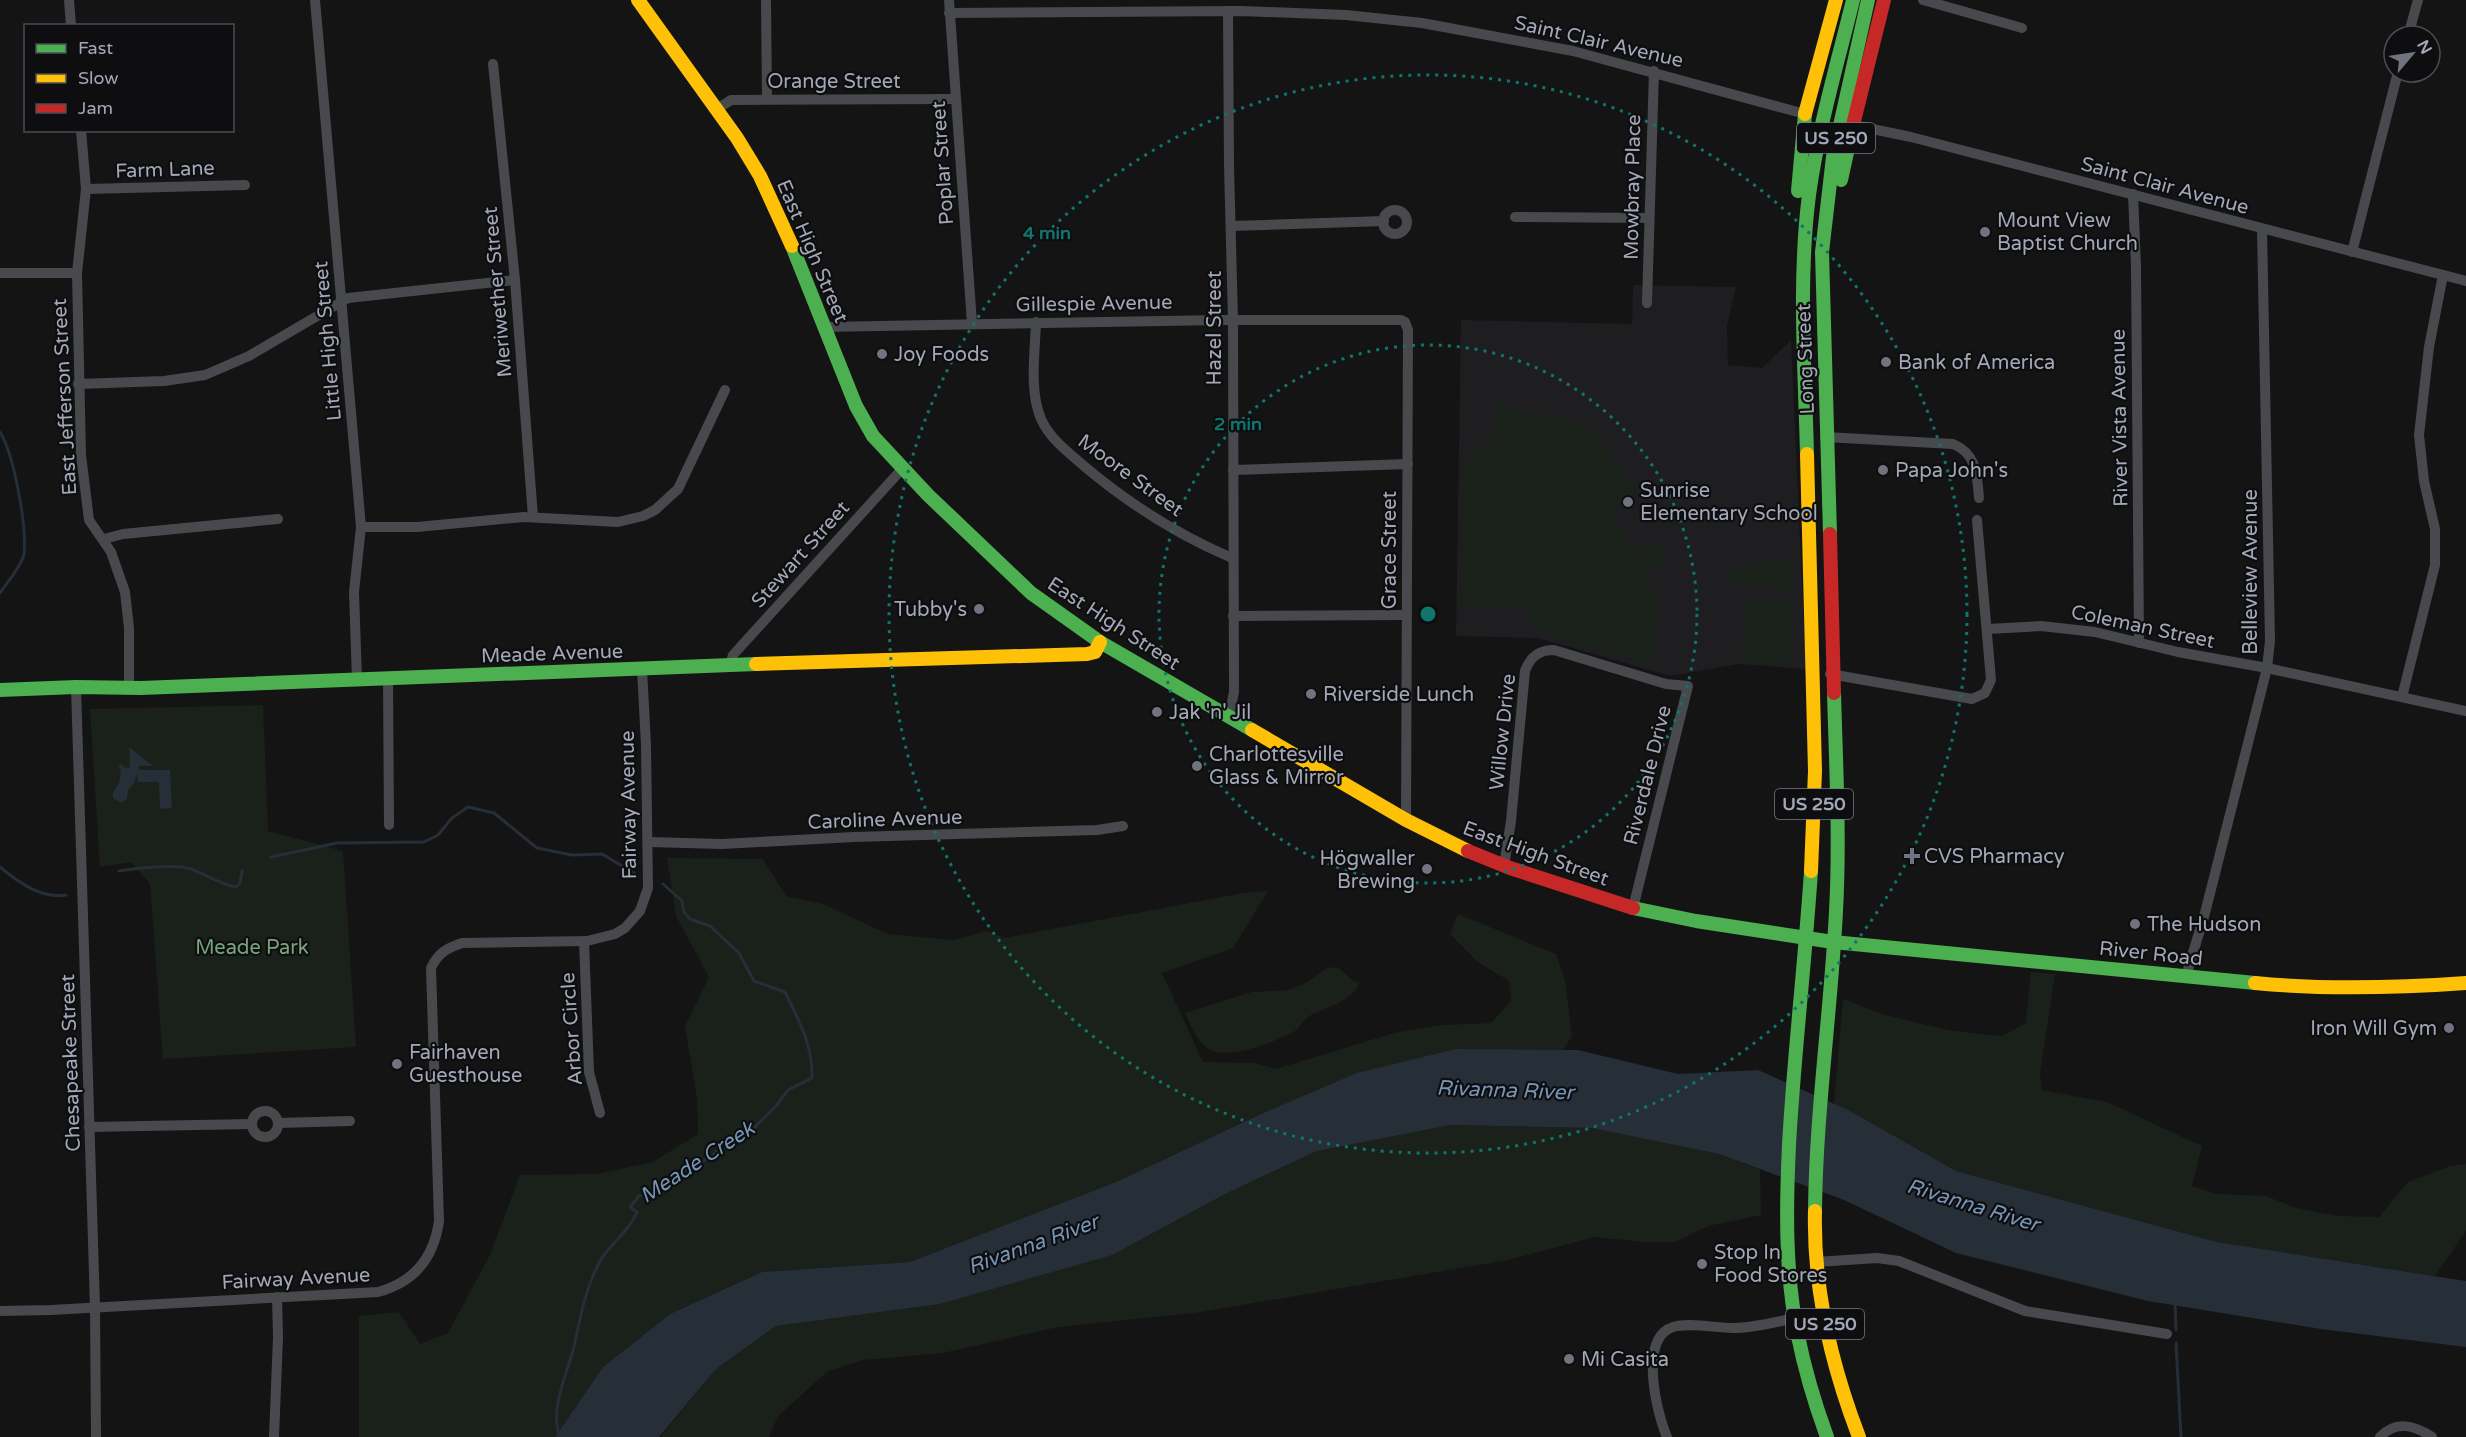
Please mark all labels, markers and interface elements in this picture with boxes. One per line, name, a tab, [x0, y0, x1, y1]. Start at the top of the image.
street label: Saint Clair Avenue	[1512, 11, 1686, 73]
legend	[24, 24, 234, 132]
north arrow	[2382, 24, 2442, 84]
text: Fast	[78, 37, 113, 59]
text: N	[2412, 37, 2436, 58]
text: Slow	[78, 67, 119, 89]
street label: Orange Street	[767, 70, 901, 94]
text: Jam	[78, 97, 113, 119]
street label: Poplar Street	[927, 100, 959, 226]
street label: Mowbray Place	[1620, 114, 1646, 260]
road number: US 250	[1797, 123, 1875, 153]
street label: Saint Clair Avenue	[2078, 152, 2251, 220]
street label: Farm Lane	[115, 156, 215, 184]
street label: East High Street	[771, 176, 853, 327]
street label: Meriwether Street	[479, 205, 517, 378]
place label: Mount View Baptist Church	[1997, 209, 2138, 256]
text: 4 min	[1023, 222, 1071, 244]
marker: Mount View Baptist Church	[1978, 225, 1992, 239]
street label: Little High Street	[309, 260, 347, 422]
street label: Hazel Street	[1203, 270, 1227, 385]
street label: Gillespie Avenue	[1015, 291, 1173, 317]
street label: East Jefferson Street	[48, 298, 82, 496]
street label: Long Street	[1792, 303, 1820, 415]
street label: River Vista Avenue	[2106, 329, 2134, 507]
place label: Joy Foods	[894, 343, 989, 367]
marker: Joy Foods	[875, 347, 889, 361]
place label: Bank of America	[1898, 351, 2055, 375]
marker: Bank of America	[1879, 355, 1893, 369]
text: 2 min	[1214, 413, 1262, 435]
street label: Moore Street	[1073, 430, 1188, 522]
place label: Papa John's	[1895, 459, 2008, 483]
marker: Papa John's	[1876, 463, 1890, 477]
place label: Sunrise Elementary School	[1640, 479, 1818, 526]
street label: Belleview Avenue	[2239, 489, 2263, 655]
street label: Grace Street	[1378, 490, 1402, 609]
marker: Sunrise Elementary School	[1621, 495, 1635, 509]
street label: Stewart Street	[747, 496, 855, 613]
street label: East High Street	[1043, 572, 1185, 676]
place label: Tubby's	[894, 598, 967, 622]
street label: Coleman Street	[2069, 600, 2217, 654]
marker: Tubby's	[972, 602, 986, 616]
centre of rings	[1418, 604, 1438, 624]
street label: Meade Avenue	[480, 640, 624, 668]
street label: Willow Drive	[1485, 673, 1521, 792]
place label: Riverside Lunch	[1323, 683, 1474, 707]
marker: Riverside Lunch	[1304, 687, 1318, 701]
place label: Jak 'n' Jil	[1169, 701, 1251, 725]
street label: Riverdale Drive	[1619, 703, 1677, 848]
marker: Jak 'n' Jil	[1150, 705, 1164, 719]
street label: Fairway Avenue	[616, 730, 642, 880]
place label: Charlottesville Glass & Mirror	[1209, 743, 1344, 790]
marker: Charlottesville Glass & Mirror	[1190, 759, 1204, 773]
road number: US 250	[1775, 789, 1853, 819]
street label: Caroline Avenue	[807, 805, 963, 835]
street label: East High Street	[1460, 816, 1612, 892]
place label: CVS Pharmacy	[1924, 845, 2065, 869]
place label: Högwaller Brewing	[1320, 847, 1415, 894]
marker: CVS Pharmacy	[1905, 849, 1919, 863]
marker: Högwaller Brewing	[1420, 862, 1434, 876]
place label: The Hudson	[2147, 913, 2261, 937]
marker: The Hudson	[2128, 917, 2142, 931]
park label: Meade Park	[195, 936, 309, 960]
street label: River Road	[2098, 937, 2204, 971]
street label: Arbor Circle	[556, 972, 588, 1086]
street label: Chesapeake Street	[56, 973, 86, 1152]
place label: Iron Will Gym	[2310, 1017, 2437, 1041]
marker: Iron Will Gym	[2442, 1021, 2456, 1035]
place label: Fairhaven Guesthouse	[409, 1041, 522, 1088]
marker: Fairhaven Guesthouse	[390, 1057, 404, 1071]
water label: Rivanna River	[1436, 1076, 1577, 1105]
water label: Meade Creek	[635, 1115, 761, 1209]
water label: Rivanna River	[1904, 1174, 2045, 1238]
water label: Rivanna River	[965, 1208, 1105, 1280]
place label: Stop In Food Stores	[1714, 1241, 1827, 1288]
marker: Stop In Food Stores	[1695, 1257, 1709, 1271]
street label: Fairway Avenue	[221, 1263, 371, 1295]
road number: US 250	[1786, 1309, 1864, 1339]
place label: Mi Casita	[1581, 1348, 1669, 1372]
marker: Mi Casita	[1562, 1352, 1576, 1366]

